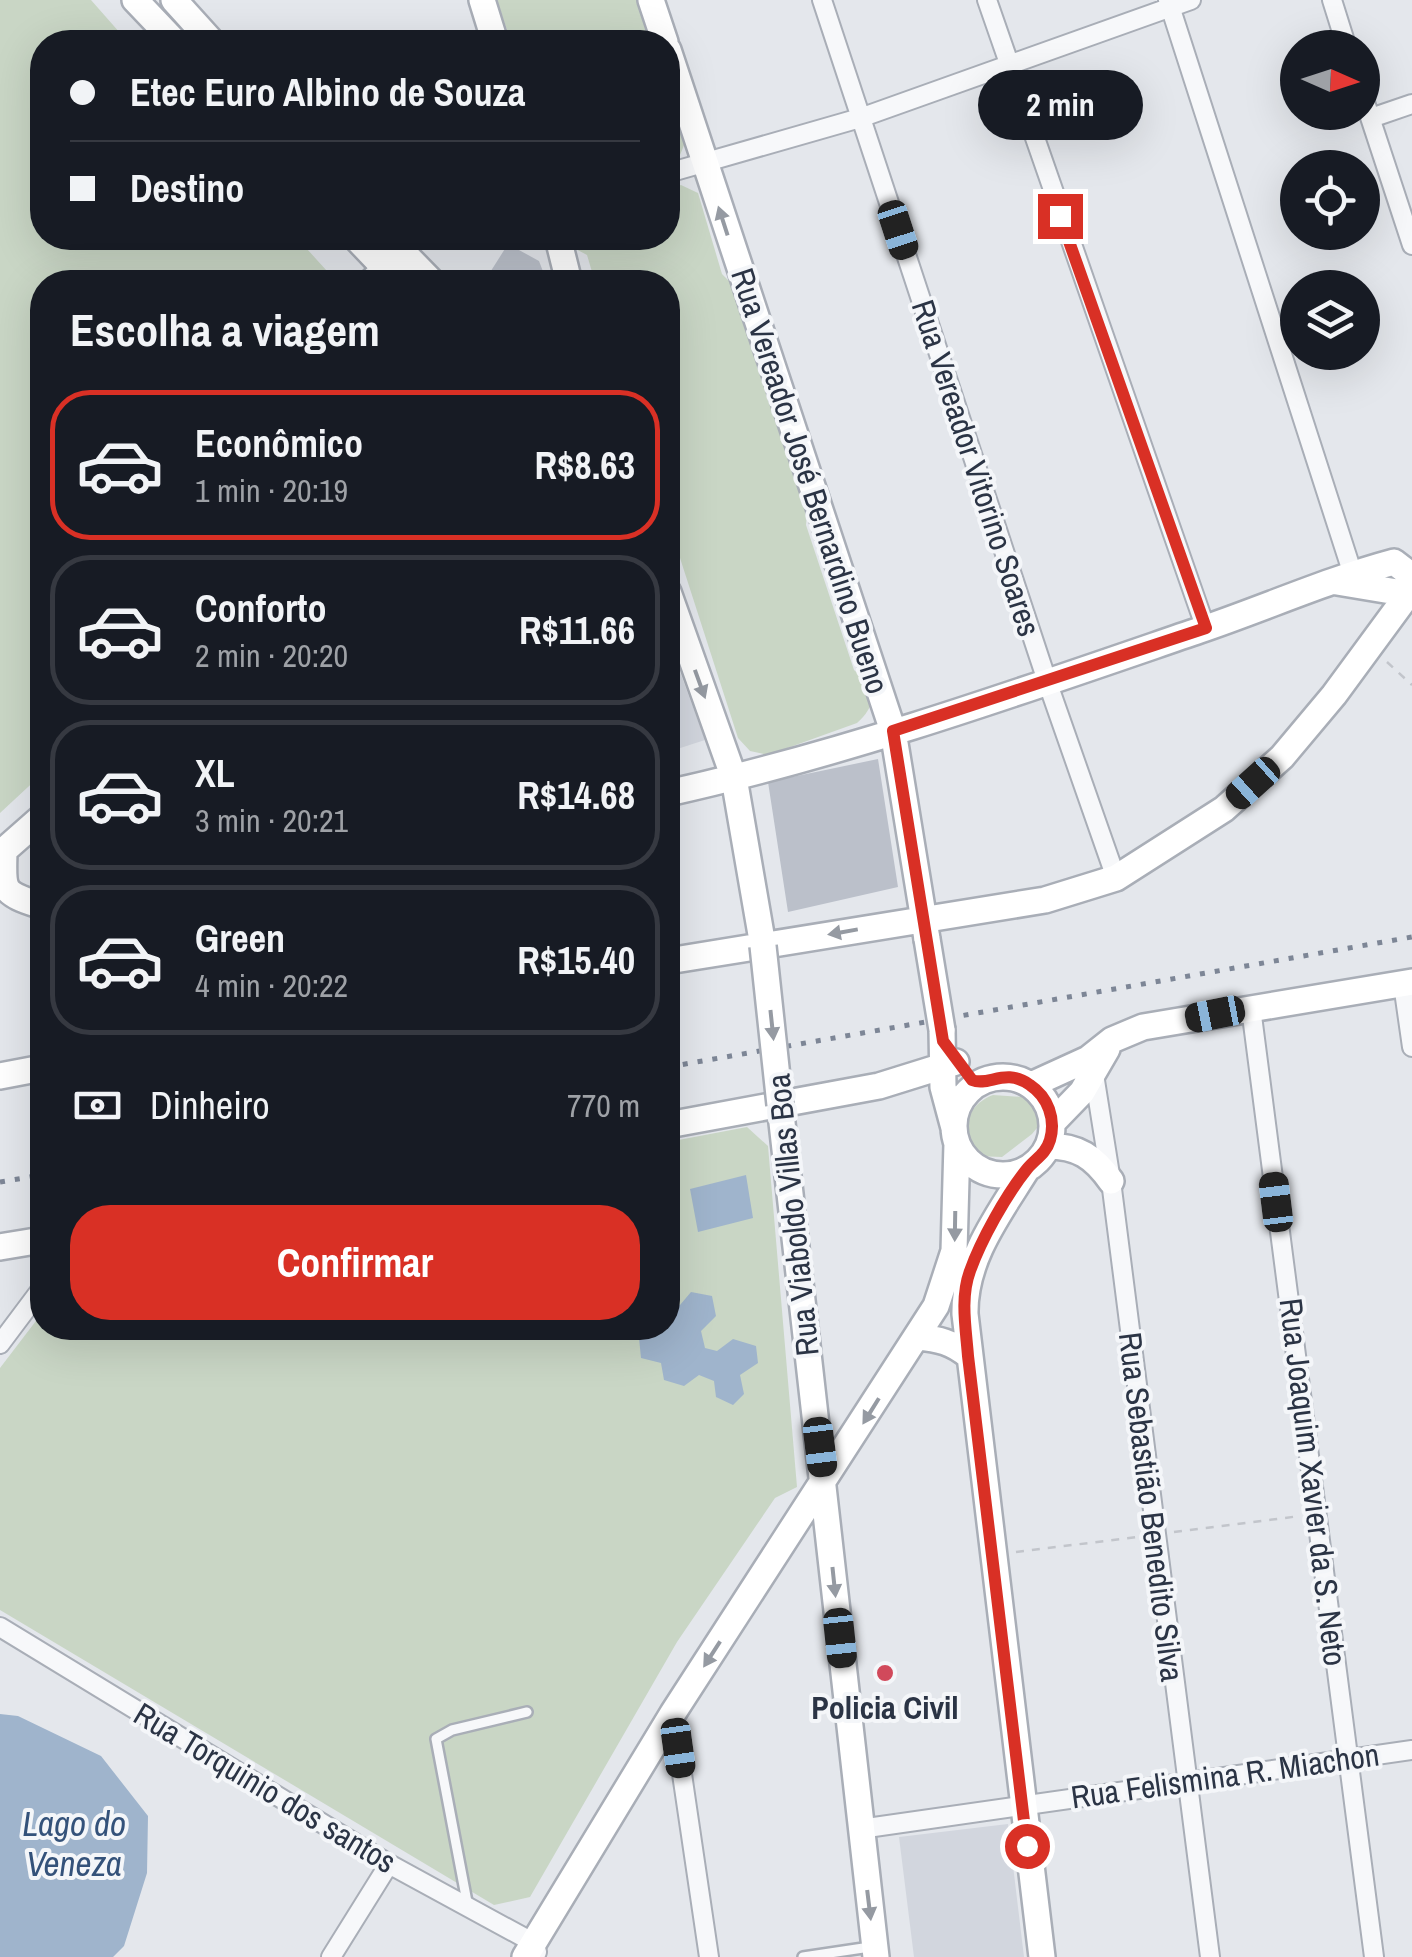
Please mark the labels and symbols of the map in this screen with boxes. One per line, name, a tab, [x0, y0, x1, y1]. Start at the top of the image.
north arrow	[1280, 30, 1380, 130]
callout: 2 min	[978, 71, 1142, 141]
route end	[1038, 194, 1083, 239]
car	[874, 197, 922, 263]
one-way arrow	[715, 206, 730, 236]
street label: Rua Vereador José Bernardino Bueno	[721, 263, 900, 699]
street label: Rua Vereador Vitorino Soares	[902, 294, 1051, 641]
one-way arrow	[693, 669, 708, 699]
car	[1221, 752, 1285, 814]
one-way arrow	[827, 925, 858, 941]
car	[1183, 994, 1247, 1034]
one-way arrow	[764, 1010, 780, 1042]
street label: Rua Viaboldo Villas Boa	[756, 1071, 829, 1358]
car	[1257, 1170, 1295, 1234]
one-way arrow	[947, 1211, 963, 1243]
street label: Rua Joaquim Xavier da S. Neto	[1270, 1296, 1357, 1668]
street label: Rua Sebastião Benedito Silva	[1109, 1330, 1194, 1684]
one-way arrow	[862, 1397, 880, 1425]
car	[801, 1415, 839, 1479]
one-way arrow	[826, 1566, 842, 1598]
car	[822, 1607, 858, 1669]
one-way arrow	[704, 1640, 722, 1667]
marker: Policia Civil	[874, 1662, 896, 1684]
place label: Policia Civil	[811, 1686, 959, 1729]
street label: Rua Torquinio dos santos	[126, 1692, 404, 1883]
car	[659, 1716, 697, 1780]
street label: Rua Felismina R. Miachon	[1068, 1733, 1382, 1818]
water label: Lago do Veneza	[22, 1800, 126, 1887]
route start	[1005, 1824, 1050, 1869]
one-way arrow	[862, 1889, 878, 1921]

